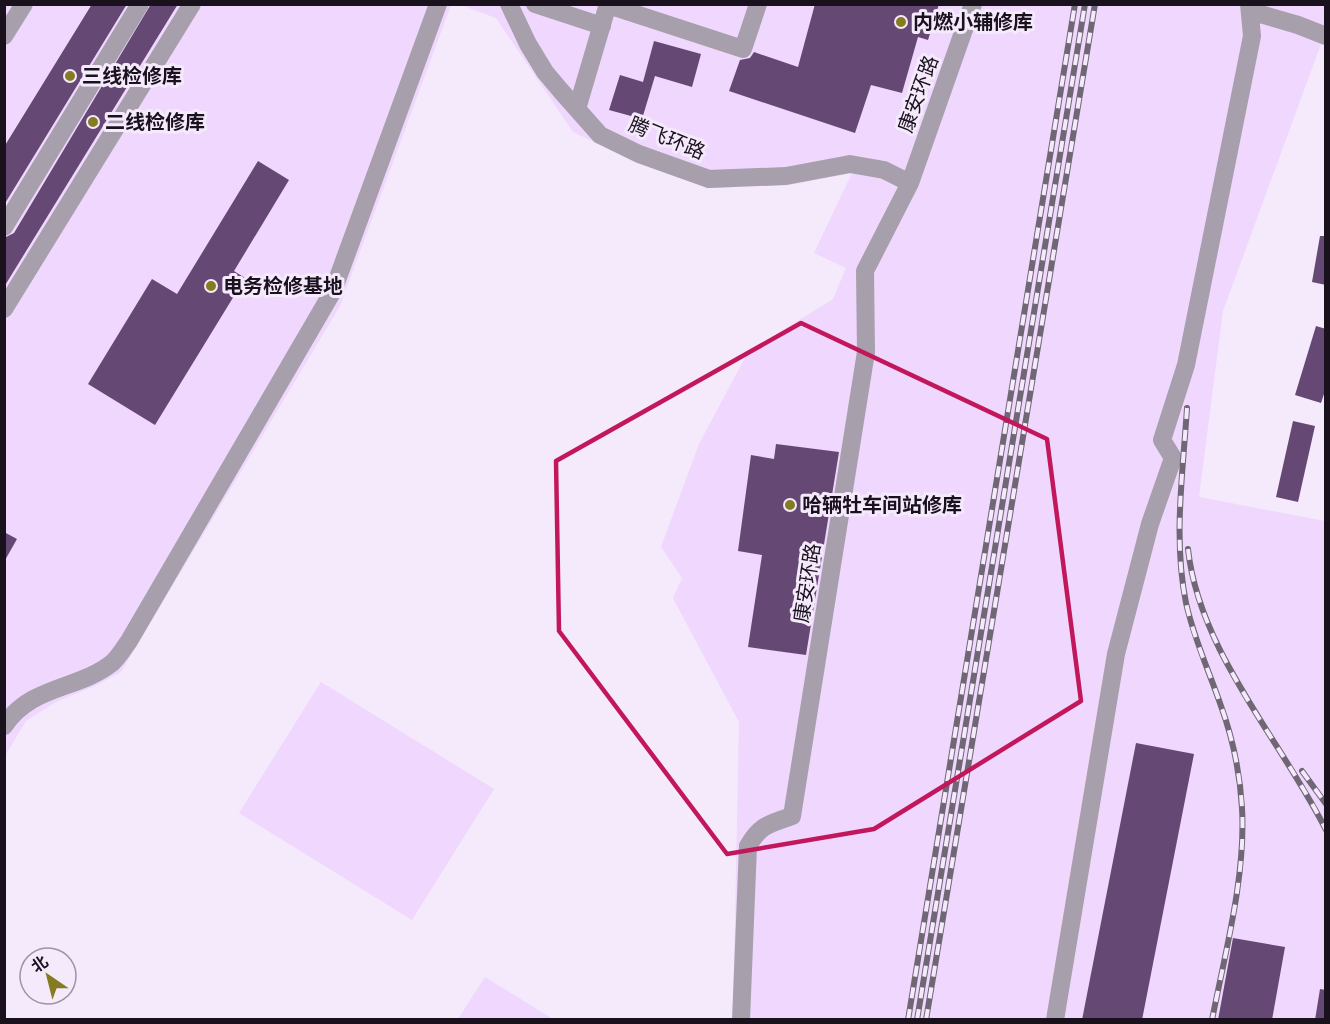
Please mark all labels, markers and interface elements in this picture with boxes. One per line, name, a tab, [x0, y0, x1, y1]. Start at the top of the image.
place label: 内燃小辅修库	[913, 10, 1033, 34]
marker: 内燃小辅修库	[894, 15, 908, 29]
street label: 康安环路	[893, 52, 943, 136]
place label: 三线检修库	[82, 64, 182, 88]
marker: 三线检修库	[63, 69, 77, 83]
place label: 二线检修库	[105, 110, 205, 134]
street label: 腾飞环路	[625, 112, 709, 164]
marker: 二线检修库	[86, 115, 100, 129]
place label: 电务检修基地	[223, 274, 343, 298]
marker: 电务检修基地	[204, 279, 218, 293]
place label: 哈辆牡车间站修库	[802, 493, 962, 517]
marker: 哈辆牡车间站修库	[783, 498, 797, 512]
street label: 康安环路	[789, 542, 825, 624]
north arrow	[18, 946, 78, 1006]
text: 北	[28, 952, 52, 976]

